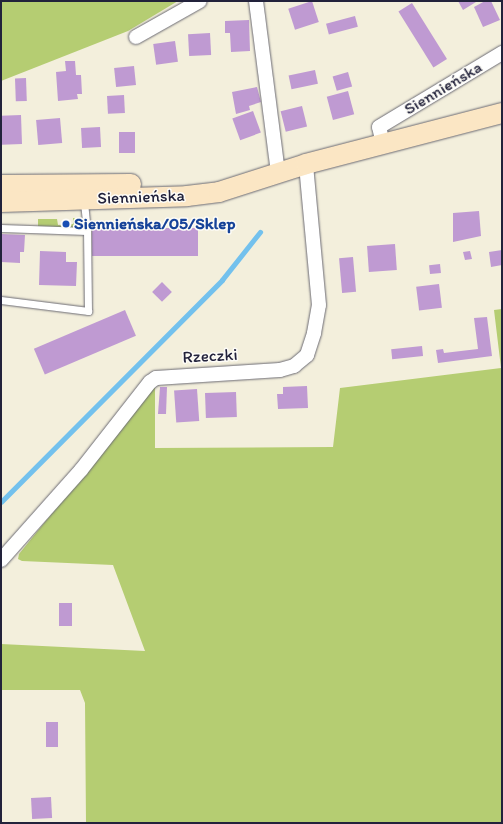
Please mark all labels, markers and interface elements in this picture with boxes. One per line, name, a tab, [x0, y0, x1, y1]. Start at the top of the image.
street label: Siennieńska	[400, 57, 486, 119]
street label: Siennieńska	[97, 185, 185, 209]
place label: Siennieńska/05/Sklep	[74, 214, 235, 234]
marker: Siennieńska/05/Sklep	[61, 219, 71, 229]
street label: Rzeczki	[182, 344, 238, 368]

